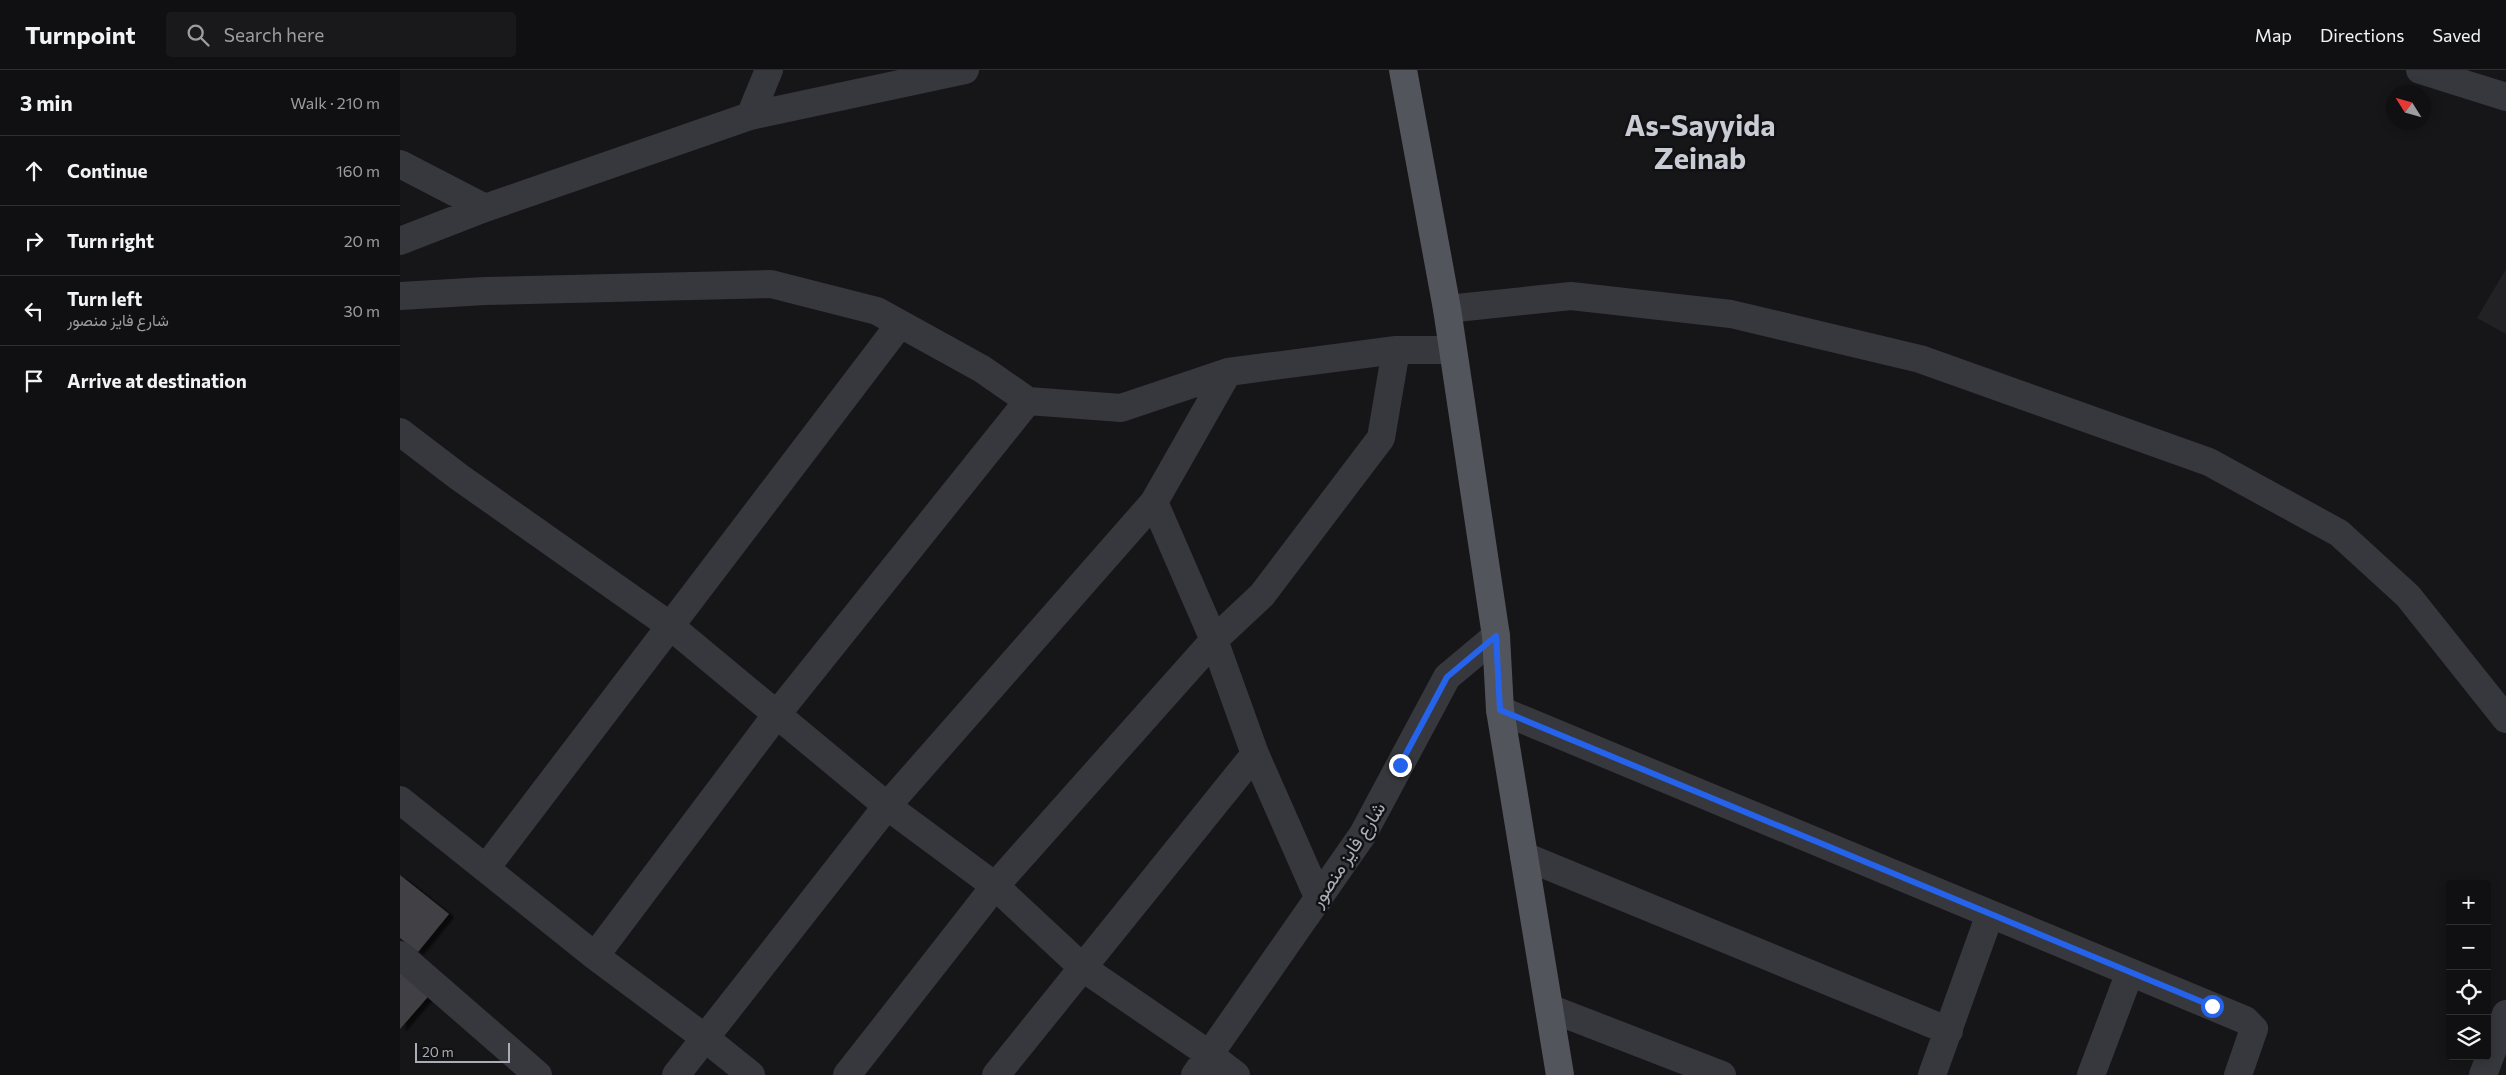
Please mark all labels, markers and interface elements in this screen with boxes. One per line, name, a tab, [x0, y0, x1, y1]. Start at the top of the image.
search box	[166, 12, 516, 57]
text: Turnpoint	[25, 20, 136, 49]
icon: search	[184, 21, 212, 49]
text: Search here	[224, 23, 324, 46]
text: Map	[2255, 24, 2292, 46]
text: Directions	[2320, 24, 2404, 46]
text: Saved	[2432, 24, 2481, 46]
north arrow	[2386, 85, 2431, 130]
text: 3 min	[20, 90, 73, 115]
text: Walk · 210 m	[290, 93, 380, 112]
district label: As-Sayyida Zeinab	[1624, 107, 1776, 175]
icon: ahead	[20, 157, 48, 185]
text: Continue	[67, 159, 147, 182]
text: 160 m	[336, 161, 380, 180]
icon: right	[20, 227, 48, 255]
text: Turn right	[67, 229, 154, 252]
text: 20 m	[344, 231, 380, 250]
text: Turn left	[67, 287, 142, 310]
icon: left	[20, 297, 48, 325]
text: 30 m	[343, 301, 380, 320]
text: شارع فايز منصور	[67, 310, 169, 329]
icon: arrive	[20, 367, 48, 395]
text: Arrive at destination	[67, 369, 247, 392]
route end	[1389, 754, 1412, 777]
street label: شارع فايز منصور	[1304, 797, 1391, 913]
map controls	[2446, 880, 2491, 1060]
button: +	[2446, 880, 2491, 925]
button: −	[2446, 925, 2491, 970]
button: locate	[2446, 970, 2491, 1015]
route start	[2201, 995, 2224, 1018]
button: layers	[2446, 1015, 2491, 1060]
scale bar	[415, 1040, 510, 1063]
text: 20 m	[422, 1043, 454, 1060]

